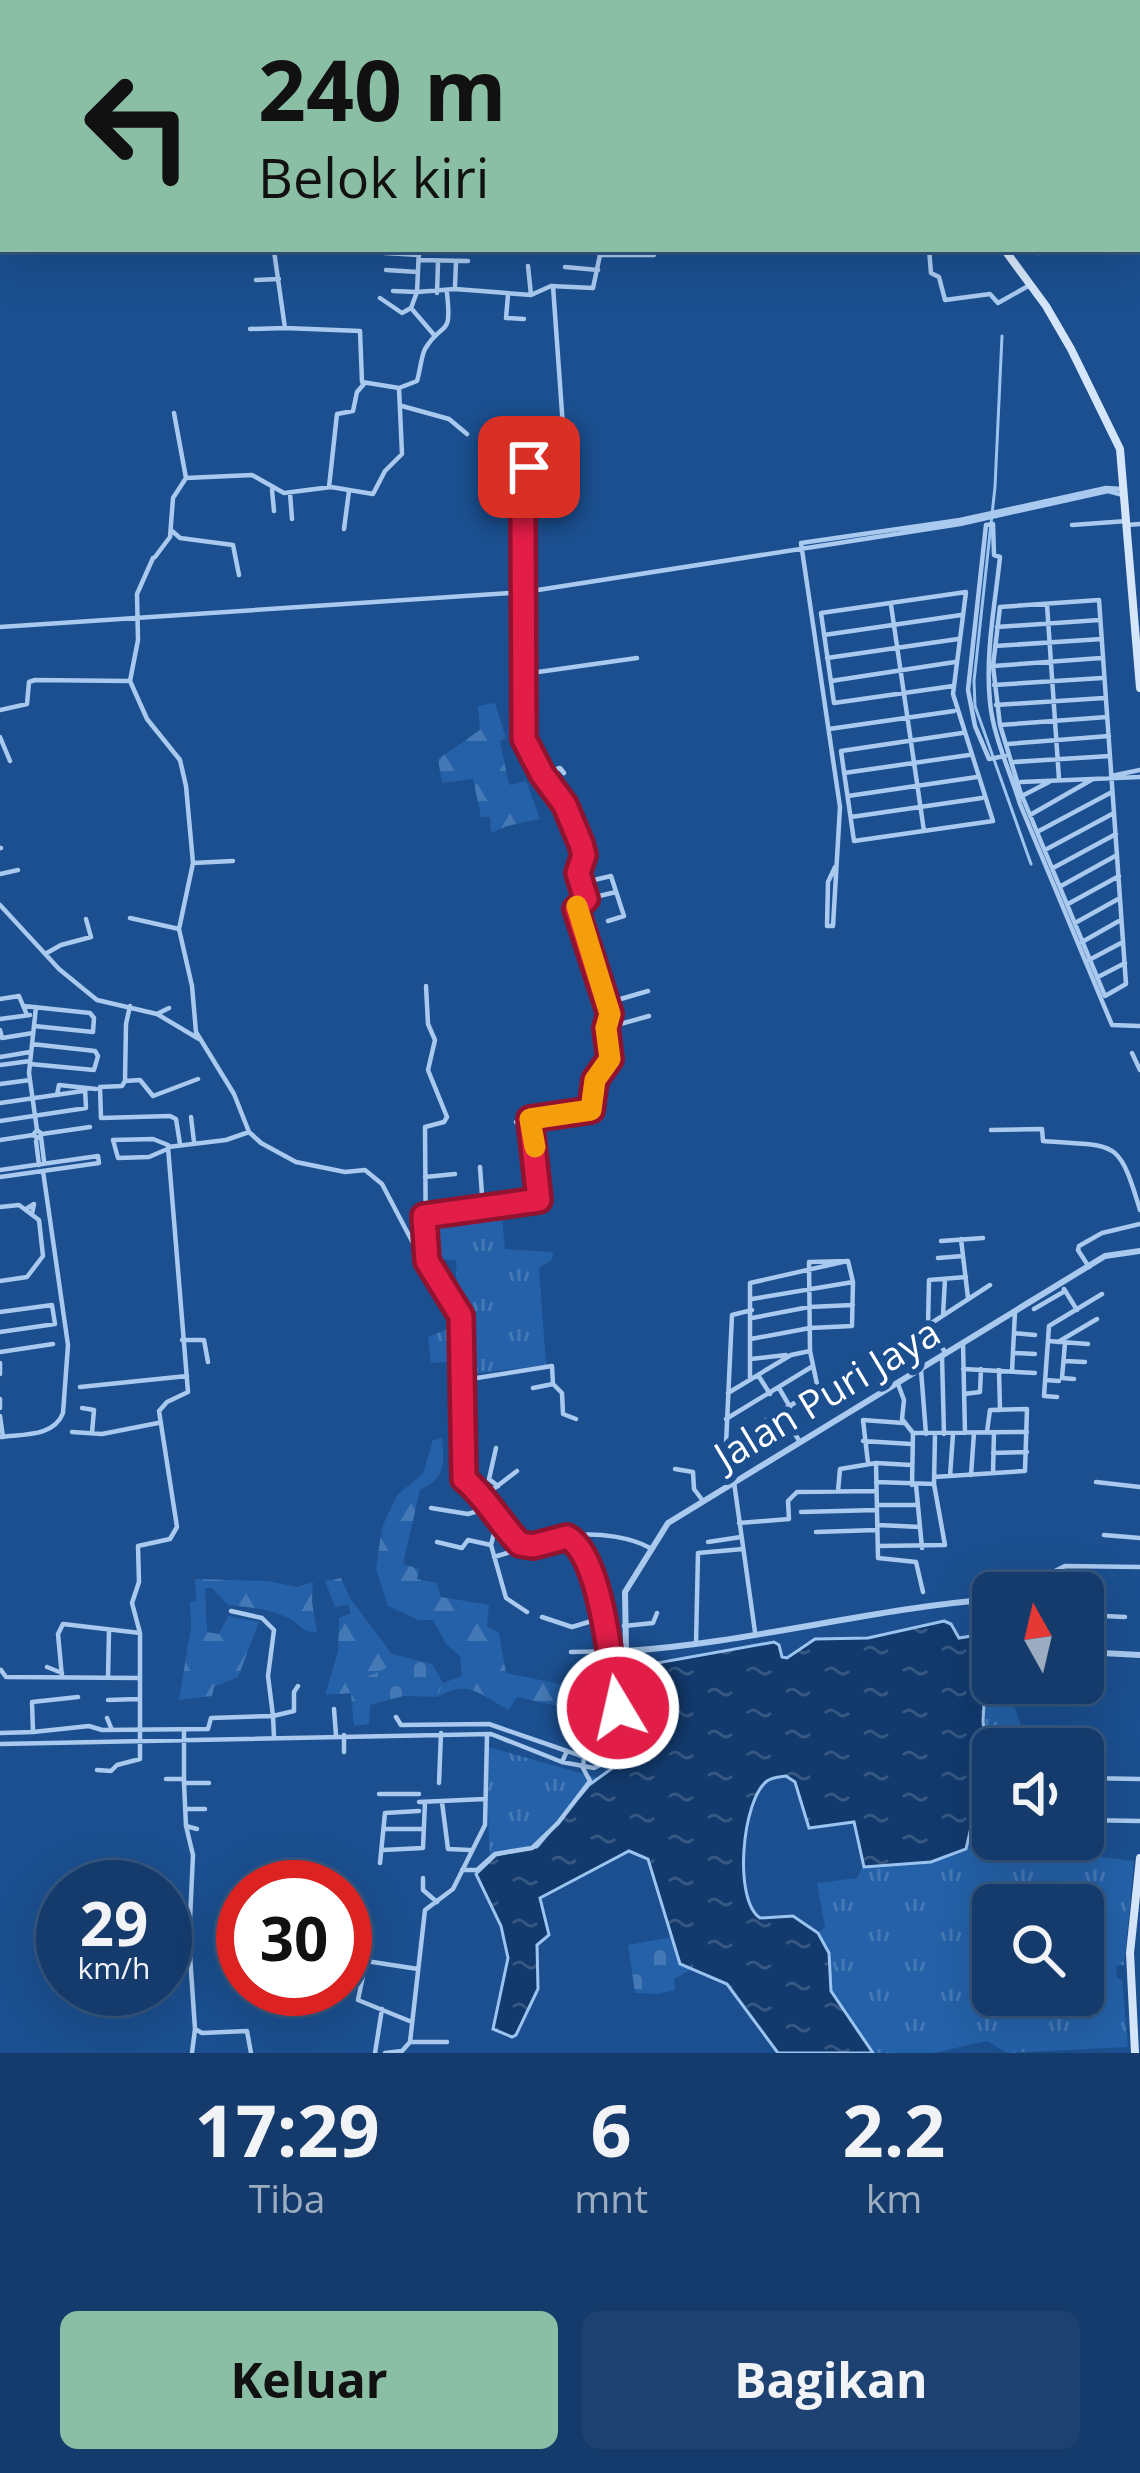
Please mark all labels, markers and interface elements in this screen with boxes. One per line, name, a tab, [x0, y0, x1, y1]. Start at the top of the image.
text: 240 m	[258, 31, 506, 146]
icon: left	[60, 48, 216, 204]
text: Belok kiri	[258, 140, 489, 214]
pin	[478, 416, 580, 518]
icon: arrive	[496, 434, 562, 500]
street label: Jalan Puri Jaya	[700, 1304, 949, 1483]
north arrow	[972, 1572, 1104, 1704]
map controls	[972, 1572, 1104, 2016]
position arrow	[555, 1645, 681, 1771]
button: sound	[972, 1728, 1104, 1860]
speed limit sign: 30	[216, 1860, 372, 2016]
text: 29	[80, 1882, 148, 1964]
button: search	[972, 1884, 1104, 2016]
text: km/h	[78, 1947, 150, 1988]
text: 17:29	[194, 2080, 380, 2178]
text: 6	[591, 2080, 632, 2178]
text: 2.2	[843, 2080, 945, 2178]
text: Tiba	[249, 2171, 326, 2224]
text: mnt	[574, 2171, 648, 2224]
text: km	[866, 2171, 922, 2224]
button: Keluar	[60, 2311, 558, 2449]
button: Bagikan	[582, 2311, 1080, 2449]

